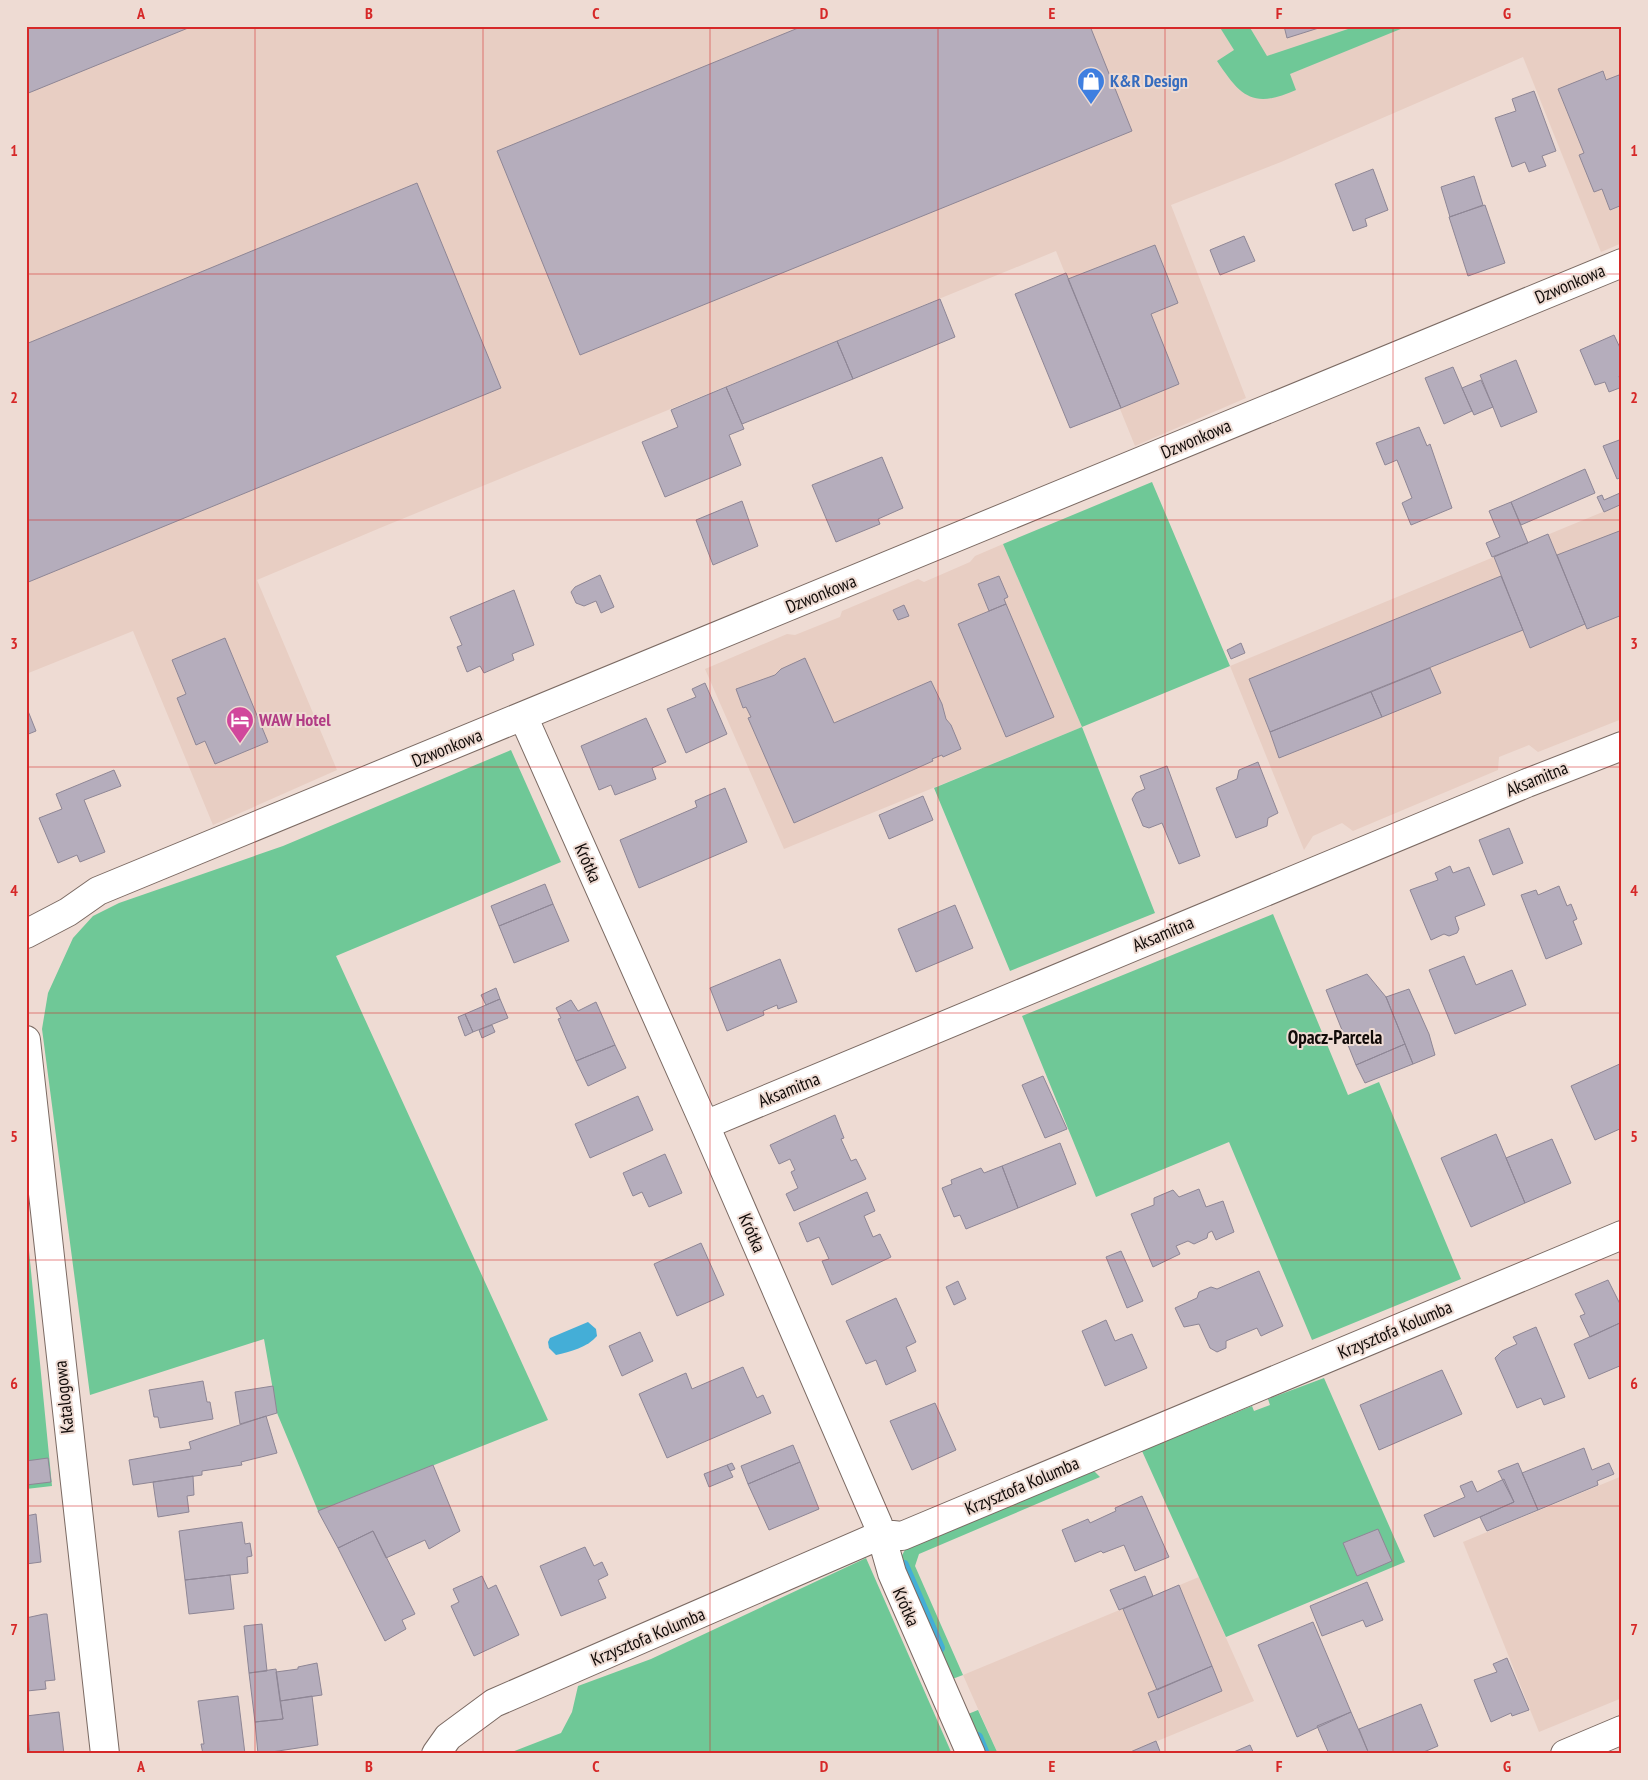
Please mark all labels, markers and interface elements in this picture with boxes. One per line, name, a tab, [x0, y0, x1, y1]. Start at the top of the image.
text: A	[136, 3, 146, 23]
text: B	[365, 3, 373, 23]
text: C	[592, 3, 600, 23]
text: D	[820, 3, 829, 23]
text: E	[1049, 3, 1056, 23]
text: F	[1276, 3, 1283, 23]
text: G	[1503, 3, 1511, 23]
shop icon: K&R Design	[1076, 66, 1106, 105]
place label: K&R Design	[1110, 69, 1188, 92]
text: 1	[10, 140, 18, 160]
text: 1	[1630, 140, 1638, 160]
street label: Dzwonkowa	[1531, 258, 1608, 309]
text: 2	[10, 387, 18, 407]
text: 2	[1630, 387, 1638, 407]
street label: Dzwonkowa	[1157, 413, 1234, 464]
street label: Dzwonkowa	[782, 569, 859, 618]
text: 3	[10, 633, 18, 653]
text: 3	[1630, 633, 1638, 653]
hotel icon: WAW Hotel	[225, 705, 255, 744]
place label: WAW Hotel	[258, 708, 331, 731]
street label: Dzwonkowa	[408, 723, 485, 772]
street label: Aksamitna	[1503, 756, 1571, 801]
street label: Krótka	[570, 840, 607, 886]
text: 4	[10, 880, 18, 900]
text: 4	[1630, 880, 1638, 900]
street label: Aksamitna	[1129, 910, 1197, 957]
district label: Opacz-Parcela	[1288, 1025, 1383, 1049]
street label: Aksamitna	[755, 1067, 823, 1112]
text: 5	[10, 1126, 18, 1146]
text: 5	[1630, 1126, 1638, 1146]
street label: Krótka	[734, 1210, 771, 1256]
street label: Krzysztofa Kolumba	[1334, 1295, 1455, 1364]
street label: Katalogowa	[48, 1360, 79, 1435]
text: 6	[10, 1373, 18, 1393]
text: 6	[1630, 1373, 1638, 1393]
street label: Krzysztofa Kolumba	[961, 1451, 1082, 1520]
street label: Krótka	[888, 1584, 925, 1630]
street label: Krzysztofa Kolumba	[587, 1602, 708, 1671]
text: 7	[10, 1619, 18, 1639]
text: 7	[1630, 1619, 1638, 1639]
text: A	[136, 1756, 146, 1776]
text: B	[365, 1756, 373, 1776]
text: C	[592, 1756, 600, 1776]
text: D	[820, 1756, 829, 1776]
text: E	[1049, 1756, 1056, 1776]
text: F	[1276, 1756, 1283, 1776]
text: G	[1503, 1756, 1511, 1776]

